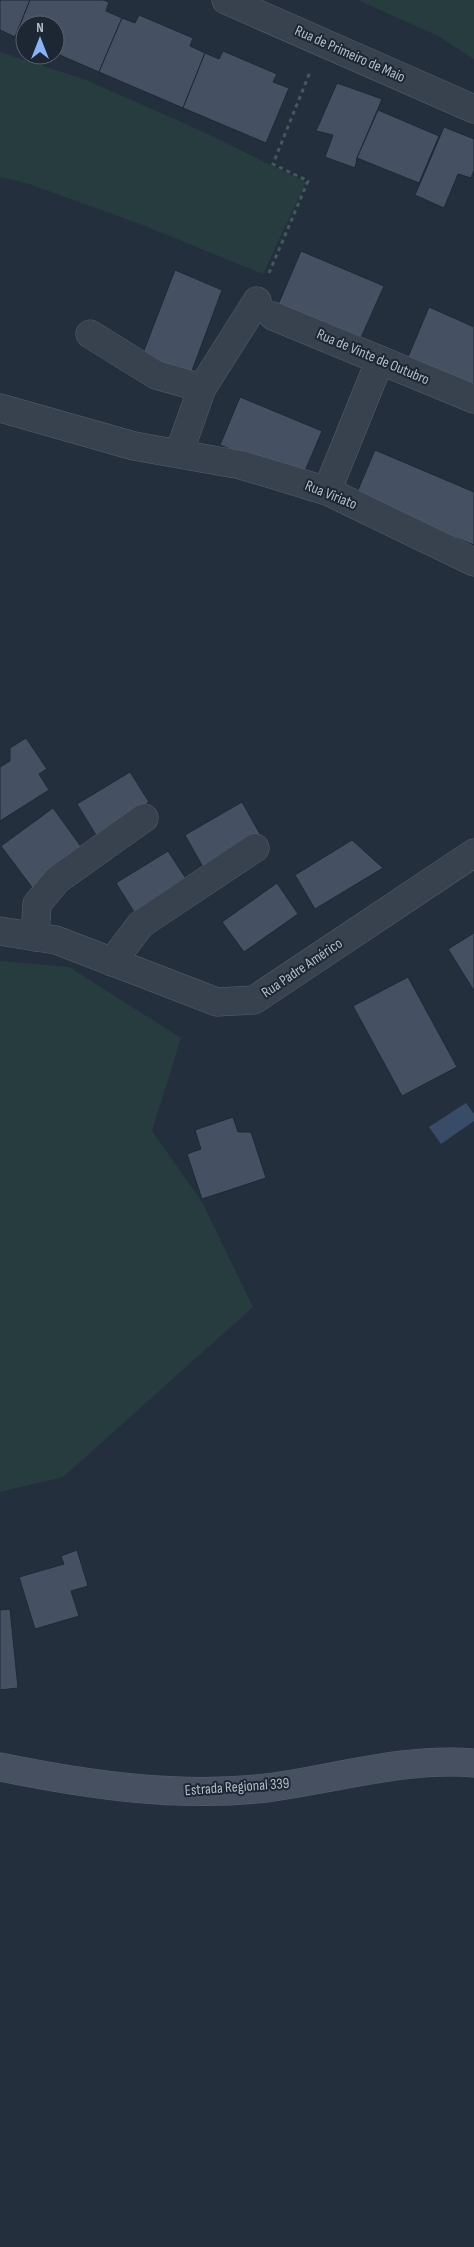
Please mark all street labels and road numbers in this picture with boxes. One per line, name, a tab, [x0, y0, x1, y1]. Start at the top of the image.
street label: Rua de Primeiro de Maio	[292, 21, 408, 87]
street label: Rua de Vinte de Outubro	[314, 325, 432, 389]
street label: Rua Viriato	[302, 476, 360, 514]
street label: Rua Padre Américo	[258, 934, 346, 1002]
street label: Estrada Regional 339	[184, 1774, 290, 1800]

